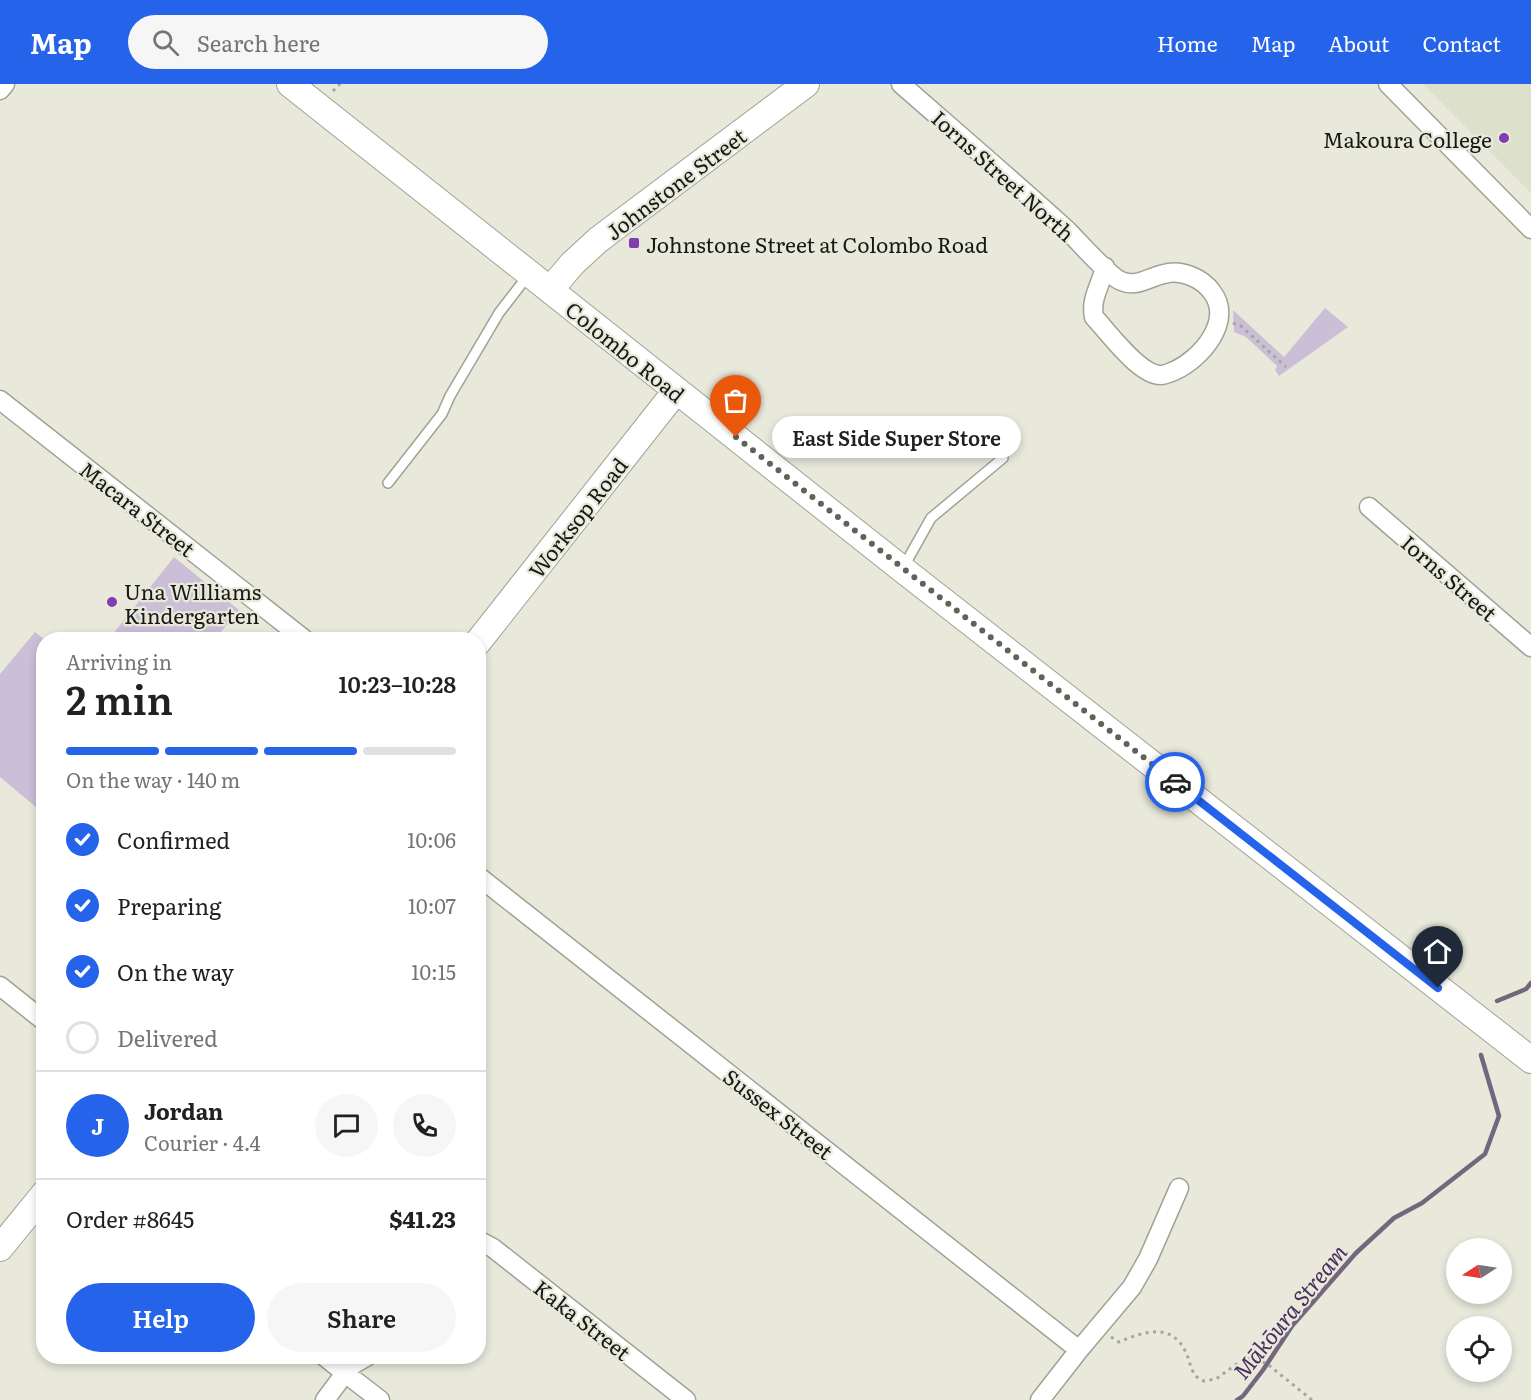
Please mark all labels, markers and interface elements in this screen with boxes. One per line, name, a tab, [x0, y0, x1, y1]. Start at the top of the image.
search box	[128, 15, 548, 69]
text: Map	[30, 21, 92, 63]
icon: search	[149, 26, 182, 59]
text: Search here	[197, 26, 320, 59]
text: Home	[1157, 27, 1218, 58]
text: Map	[1251, 27, 1295, 58]
text: About	[1328, 27, 1390, 58]
text: Contact	[1423, 27, 1501, 58]
street label: Iorns Street North	[926, 102, 1082, 248]
street label: Johnstone Street	[598, 119, 752, 246]
place label: Makoura College	[1323, 123, 1492, 154]
marker: Makoura College	[1497, 131, 1511, 145]
place label: Johnstone Street at Colombo Road	[646, 228, 988, 259]
marker: Johnstone Street at Colombo Road	[627, 236, 641, 250]
street label: Colombo Road	[560, 293, 692, 409]
pin	[710, 375, 761, 437]
icon: bag	[719, 384, 752, 417]
callout: East Side Super Store	[772, 416, 1021, 458]
text: East Side Super Store	[792, 422, 1001, 452]
street label: Worksop Road	[520, 450, 634, 584]
street label: Macara Street	[74, 453, 203, 563]
street label: Iorns Street	[1395, 527, 1505, 628]
place label: Una Williams Kindergarten	[124, 575, 261, 630]
marker: Una Williams Kindergarten	[105, 595, 119, 609]
text: Arriving in	[66, 646, 172, 676]
text: 10:23–10:28	[338, 667, 456, 700]
text: 2 min	[66, 669, 173, 727]
courier	[1145, 752, 1205, 812]
text: On the way · 140 m	[66, 764, 240, 794]
icon: car	[1159, 766, 1192, 799]
icon: check	[66, 823, 99, 856]
text: Confirmed	[117, 823, 230, 856]
text: 10:06	[407, 824, 456, 854]
icon: check	[66, 889, 99, 922]
text: Preparing	[117, 889, 221, 922]
text: 10:07	[408, 890, 456, 920]
pin	[1412, 926, 1463, 988]
icon: home	[1421, 935, 1454, 968]
icon: check	[66, 955, 99, 988]
text: On the way	[117, 955, 234, 988]
text: 10:15	[411, 956, 456, 986]
text: Delivered	[117, 1021, 218, 1054]
street label: Sussex Street	[718, 1060, 841, 1166]
text: Jordan	[144, 1094, 223, 1127]
button: chat	[315, 1094, 378, 1157]
button: phone	[393, 1094, 456, 1157]
text: J	[91, 1109, 104, 1142]
text: Courier · 4.4	[144, 1127, 261, 1157]
text: Order #8645	[66, 1202, 194, 1235]
text: $41.23	[389, 1202, 456, 1235]
water label: Mākōura Stream	[1224, 1236, 1354, 1386]
north arrow	[1446, 1238, 1512, 1304]
map controls	[1446, 1238, 1512, 1382]
street label: Kaka Street	[528, 1271, 638, 1367]
button: Help	[66, 1283, 255, 1352]
button: Share	[267, 1283, 456, 1352]
button: locate	[1446, 1316, 1512, 1382]

